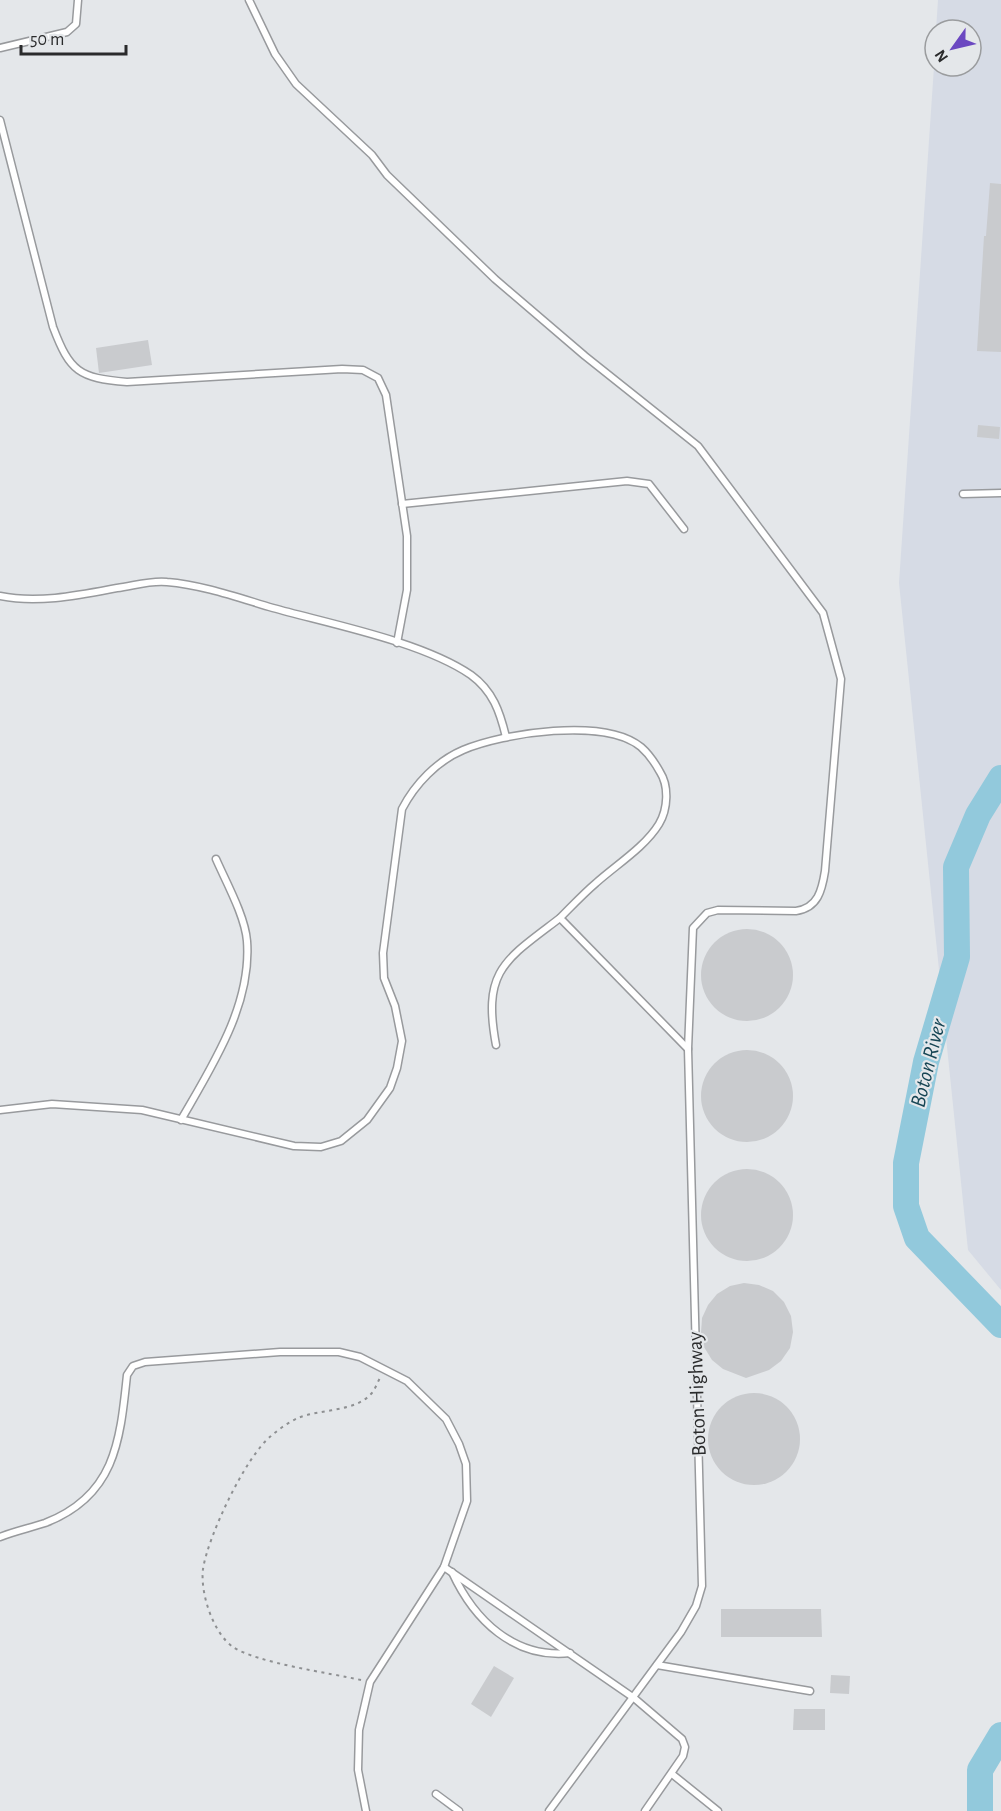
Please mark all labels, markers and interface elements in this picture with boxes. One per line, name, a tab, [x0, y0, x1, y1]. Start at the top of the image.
scale bar	[21, 18, 126, 56]
north arrow	[923, 18, 983, 78]
text: 50 m	[30, 31, 64, 49]
text: N	[932, 47, 951, 65]
water label: Boton River	[906, 1016, 950, 1109]
street label: Boton Highway	[684, 1331, 710, 1457]

